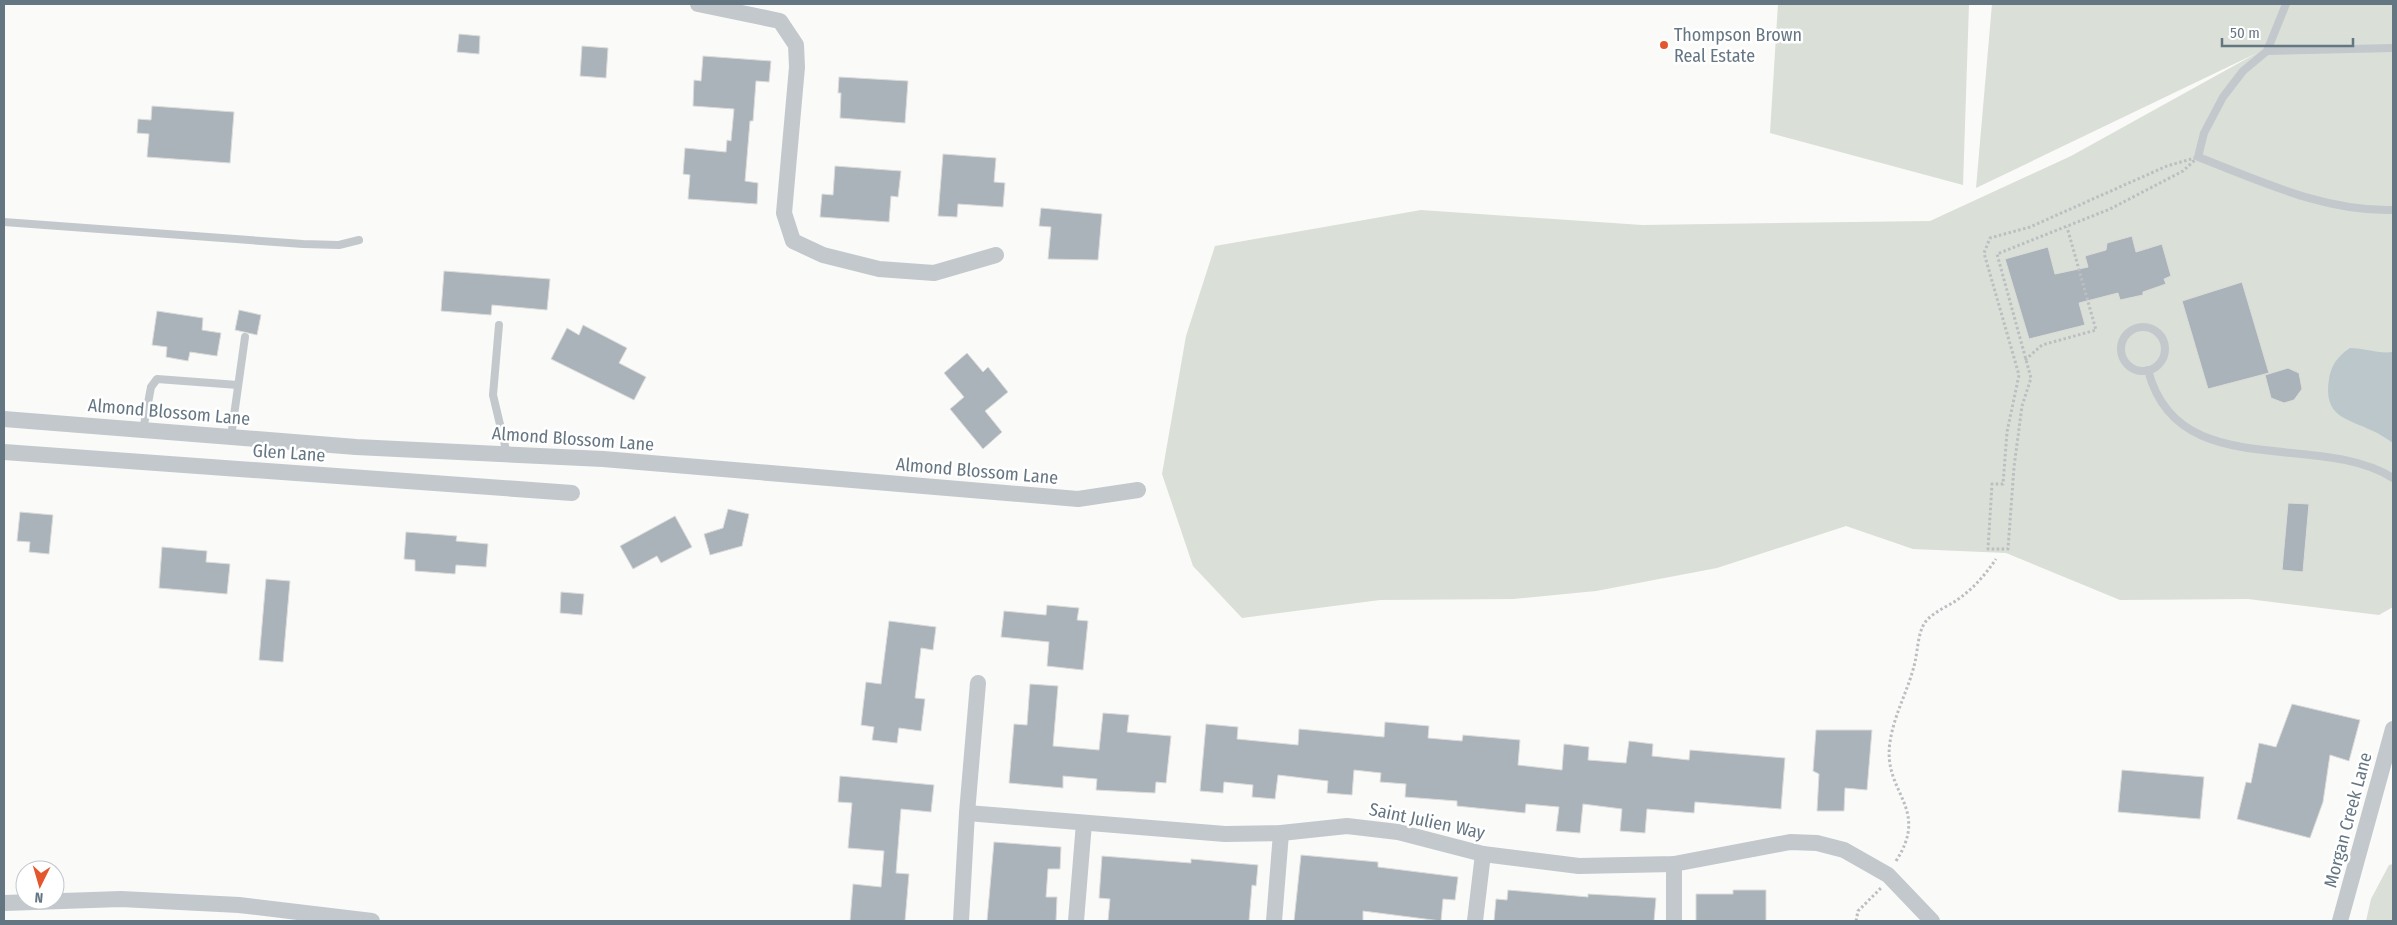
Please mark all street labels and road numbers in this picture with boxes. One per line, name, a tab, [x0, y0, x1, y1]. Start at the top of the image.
street label: Almond Blossom Lane	[87, 394, 251, 430]
street label: Almond Blossom Lane	[491, 422, 655, 456]
street label: Glen Lane	[252, 439, 326, 467]
street label: Almond Blossom Lane	[895, 453, 1059, 489]
street label: Morgan Creek Lane	[2319, 750, 2377, 890]
street label: Saint Julien Way	[1367, 798, 1487, 844]

